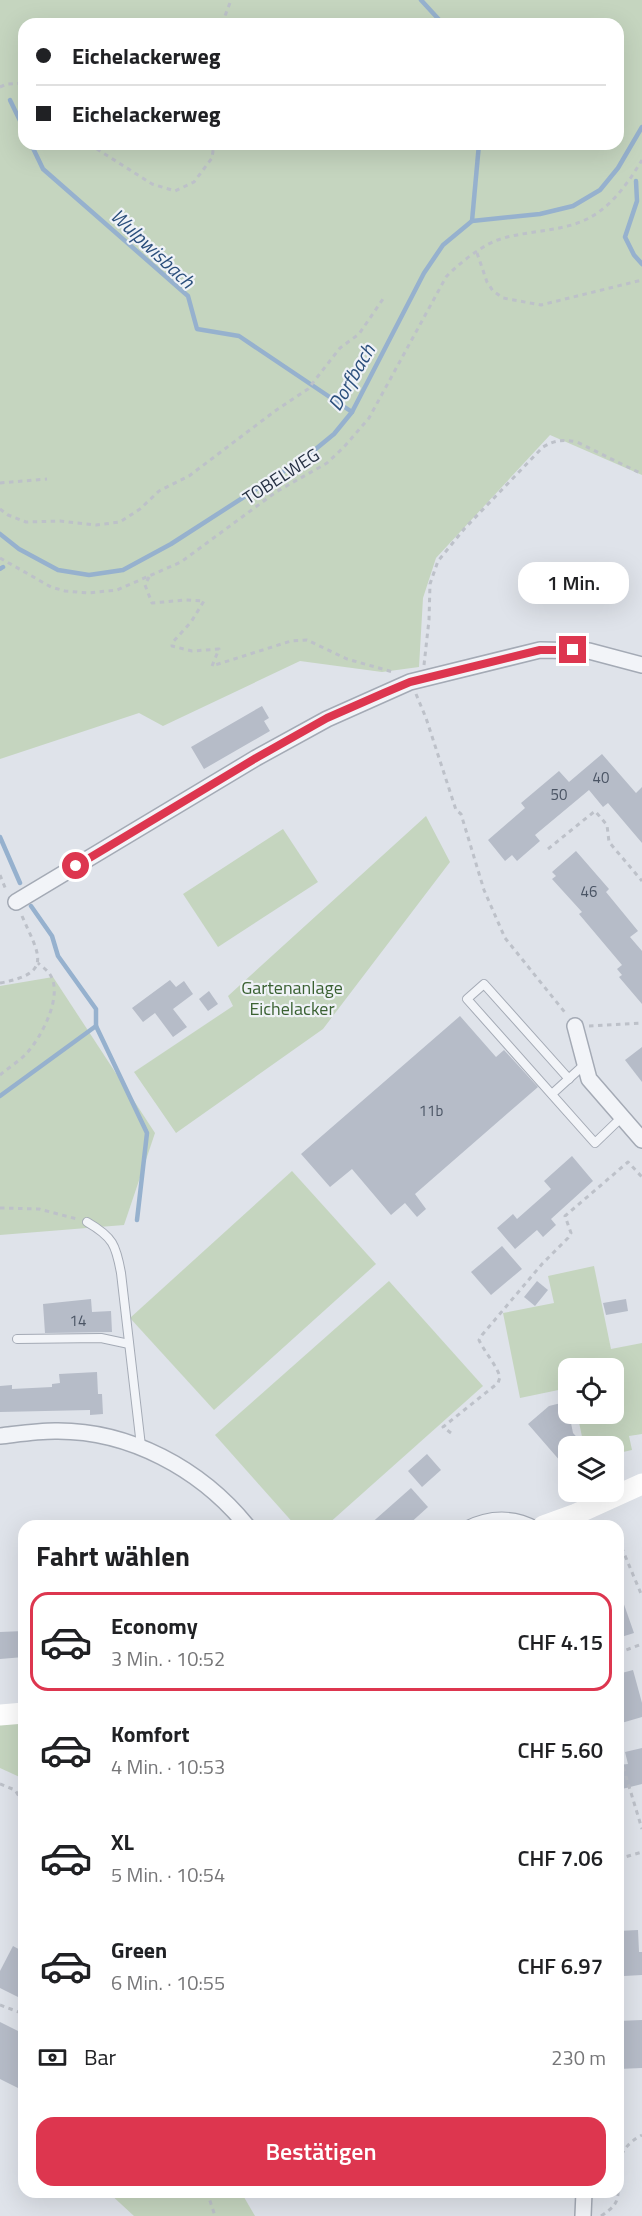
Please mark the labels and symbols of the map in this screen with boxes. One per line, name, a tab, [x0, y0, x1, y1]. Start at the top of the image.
water label: Wulpwisbach	[104, 201, 203, 296]
water label: Dorfbach	[319, 337, 383, 416]
street label: TOBELWEG	[237, 441, 325, 511]
callout: 1 Min.	[518, 563, 628, 605]
route end	[559, 636, 586, 663]
house number: 40	[593, 766, 609, 789]
house number: 50	[551, 783, 567, 806]
route start	[62, 852, 89, 879]
house number: 46	[581, 880, 597, 903]
park label: Gartenanlage Eichelacker	[241, 974, 343, 1022]
house number: 11b	[419, 1099, 443, 1122]
house number: 14	[70, 1309, 86, 1332]

